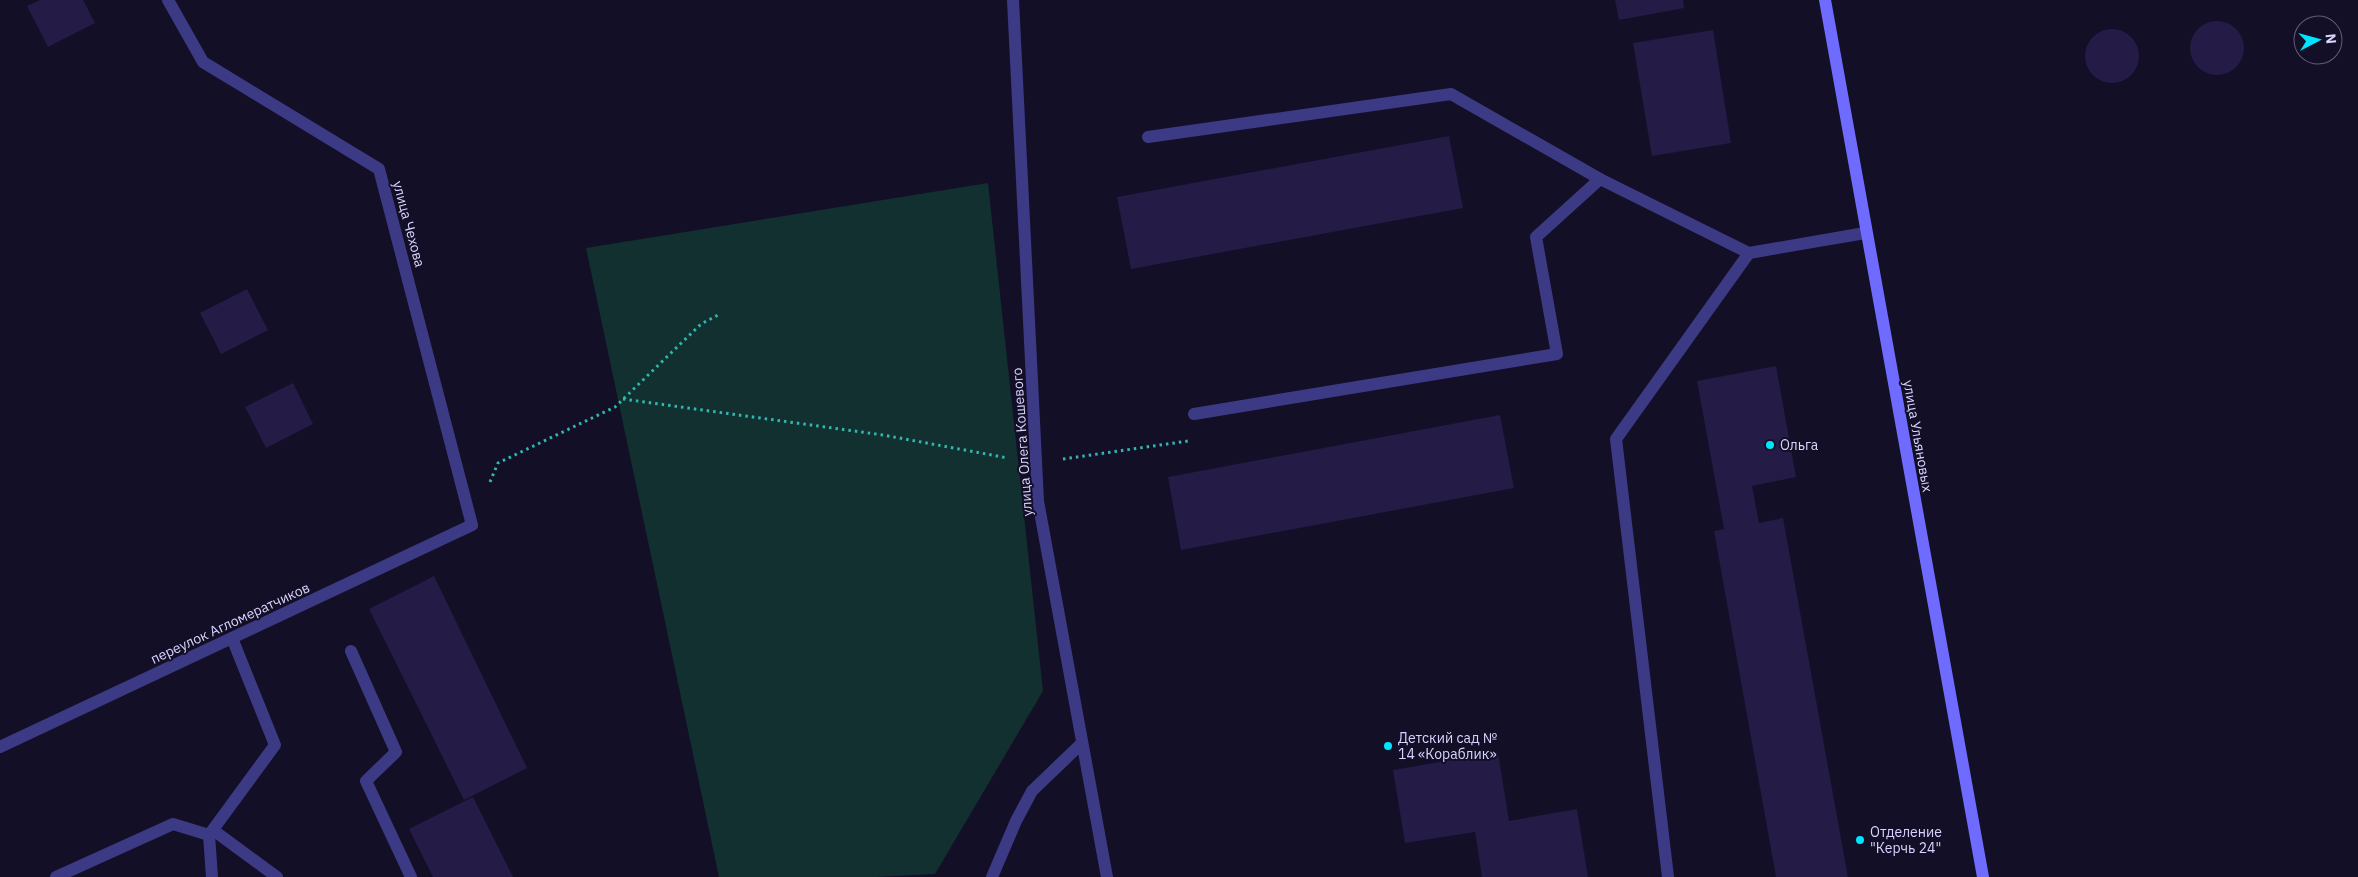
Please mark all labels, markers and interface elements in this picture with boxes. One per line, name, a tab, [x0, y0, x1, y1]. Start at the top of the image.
north arrow	[2293, 15, 2343, 65]
text: N	[2321, 33, 2340, 45]
street label: улица Чехова	[389, 179, 429, 270]
street label: улица Олега Кошевого	[1008, 367, 1036, 517]
street label: улица Ульяновых	[1899, 379, 1937, 493]
place label: Ольга	[1780, 436, 1819, 454]
marker: Ольга	[1764, 439, 1776, 451]
street label: переулок Агломератчиков	[147, 578, 313, 668]
place label: Детский сад № 14 «Кораблик»	[1398, 729, 1497, 763]
marker: Детский сад № 14 «Кораблик»	[1382, 740, 1394, 752]
place label: Отделение "Керчь 24"	[1870, 823, 1942, 857]
marker: Отделение "Керчь 24"	[1854, 834, 1866, 846]

